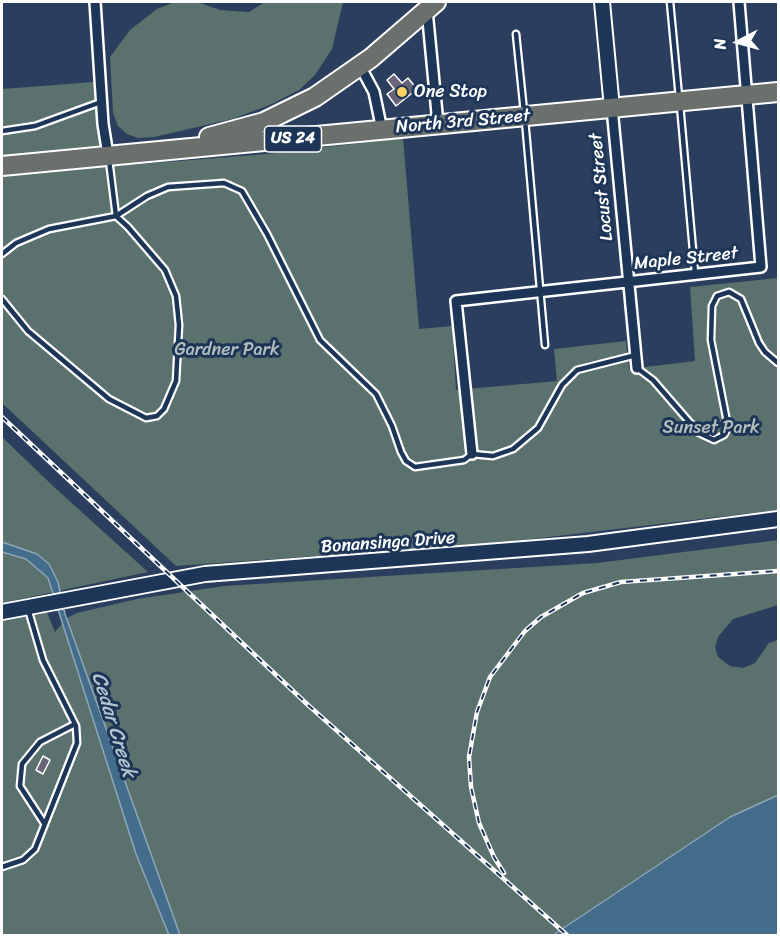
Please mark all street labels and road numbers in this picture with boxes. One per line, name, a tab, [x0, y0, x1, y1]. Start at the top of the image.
street label: North 3rd Street	[395, 105, 531, 139]
road number: US 24	[264, 126, 322, 152]
street label: Locust Street	[586, 132, 618, 242]
street label: Maple Street	[633, 243, 739, 275]
street label: Bonansinga Drive	[320, 528, 456, 558]

